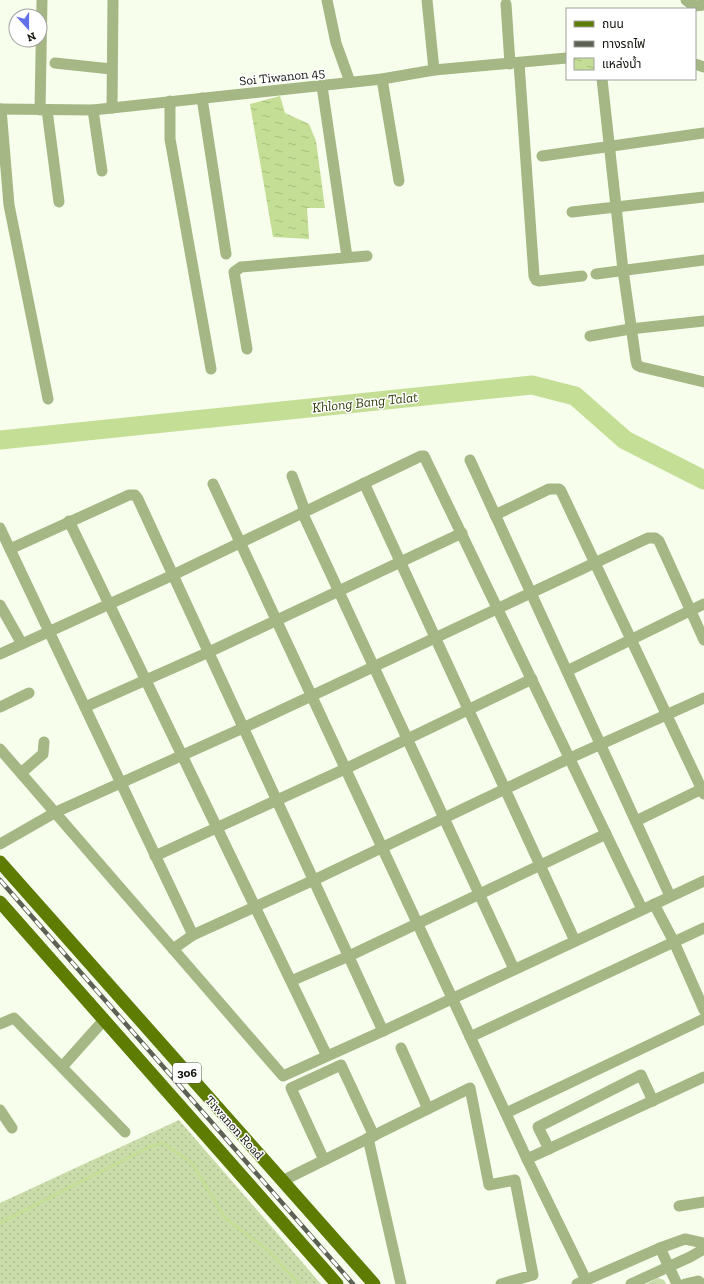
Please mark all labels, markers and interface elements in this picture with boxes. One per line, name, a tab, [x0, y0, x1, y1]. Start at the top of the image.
north arrow	[8, 8, 48, 48]
legend	[566, 8, 696, 80]
text: ถนน	[602, 17, 624, 31]
text: N	[25, 29, 38, 45]
text: ทางรถไฟ	[602, 37, 645, 51]
text: แหล่งน้ำ	[602, 55, 641, 71]
street label: Soi Tiwanon 45	[239, 65, 326, 88]
water label: Khlong Bang Talat	[311, 388, 419, 416]
road number: 306	[173, 1063, 201, 1083]
street label: Tiwanon Road	[202, 1092, 267, 1162]

